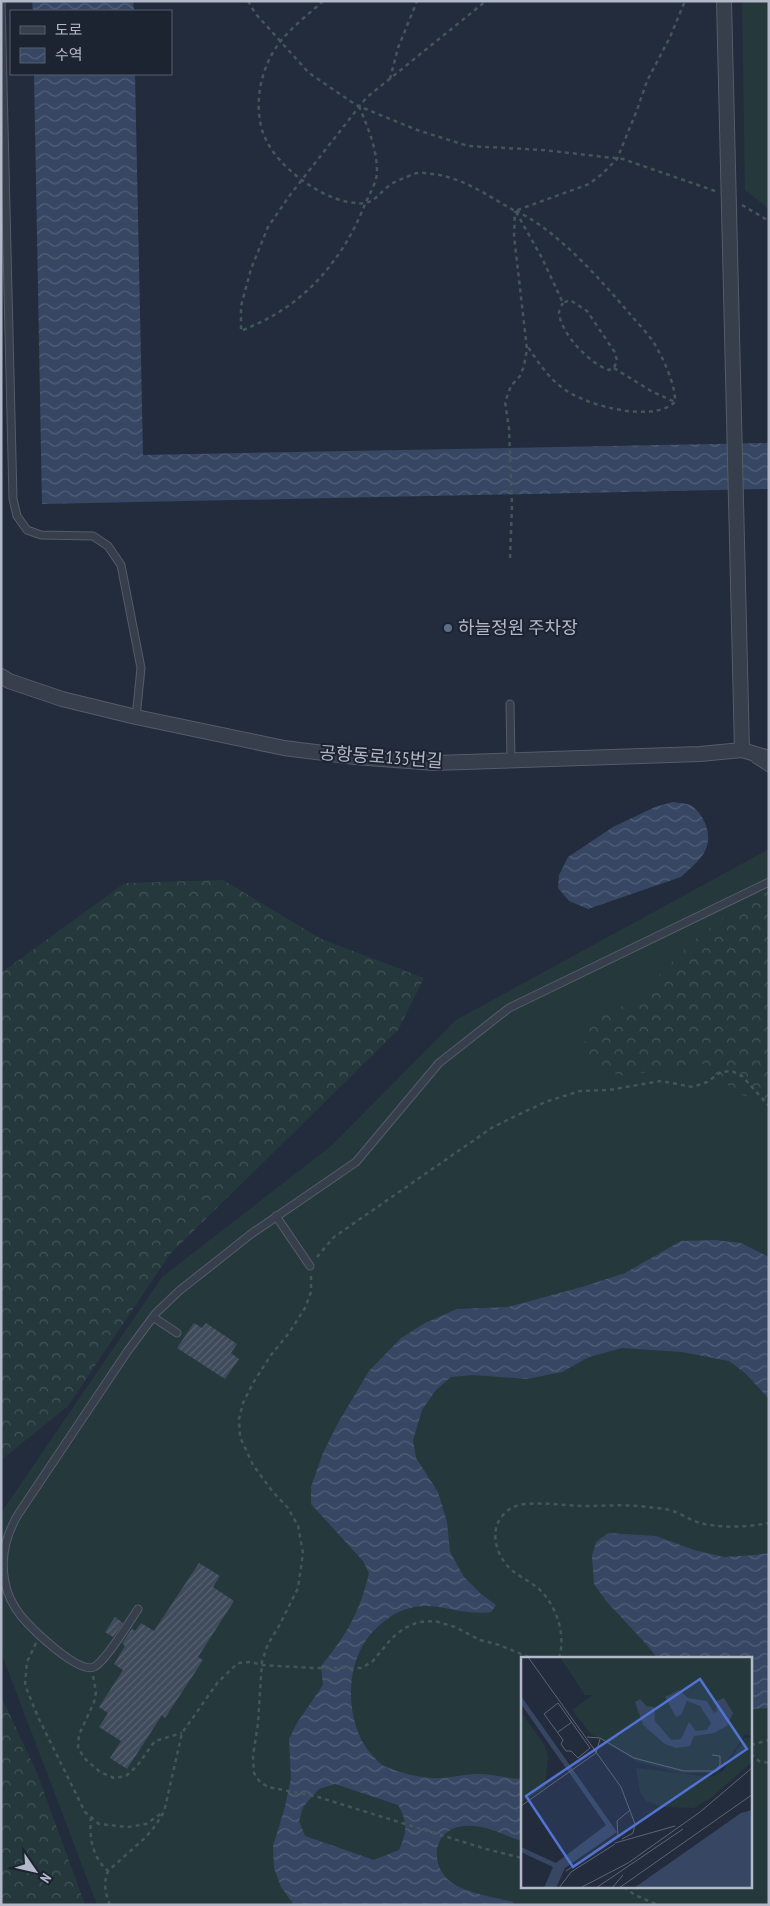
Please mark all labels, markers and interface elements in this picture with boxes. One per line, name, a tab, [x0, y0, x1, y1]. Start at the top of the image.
legend	[10, 10, 172, 75]
text: 도로	[55, 20, 83, 39]
text: 수역	[55, 45, 83, 64]
place label: 하늘정원 주차장	[458, 616, 578, 639]
marker: 하늘정원 주차장	[442, 622, 454, 634]
street label: 공항동로135번길	[319, 741, 444, 772]
inset map	[521, 1657, 752, 1888]
north arrow	[10, 1846, 60, 1896]
text: N	[36, 1870, 55, 1886]

